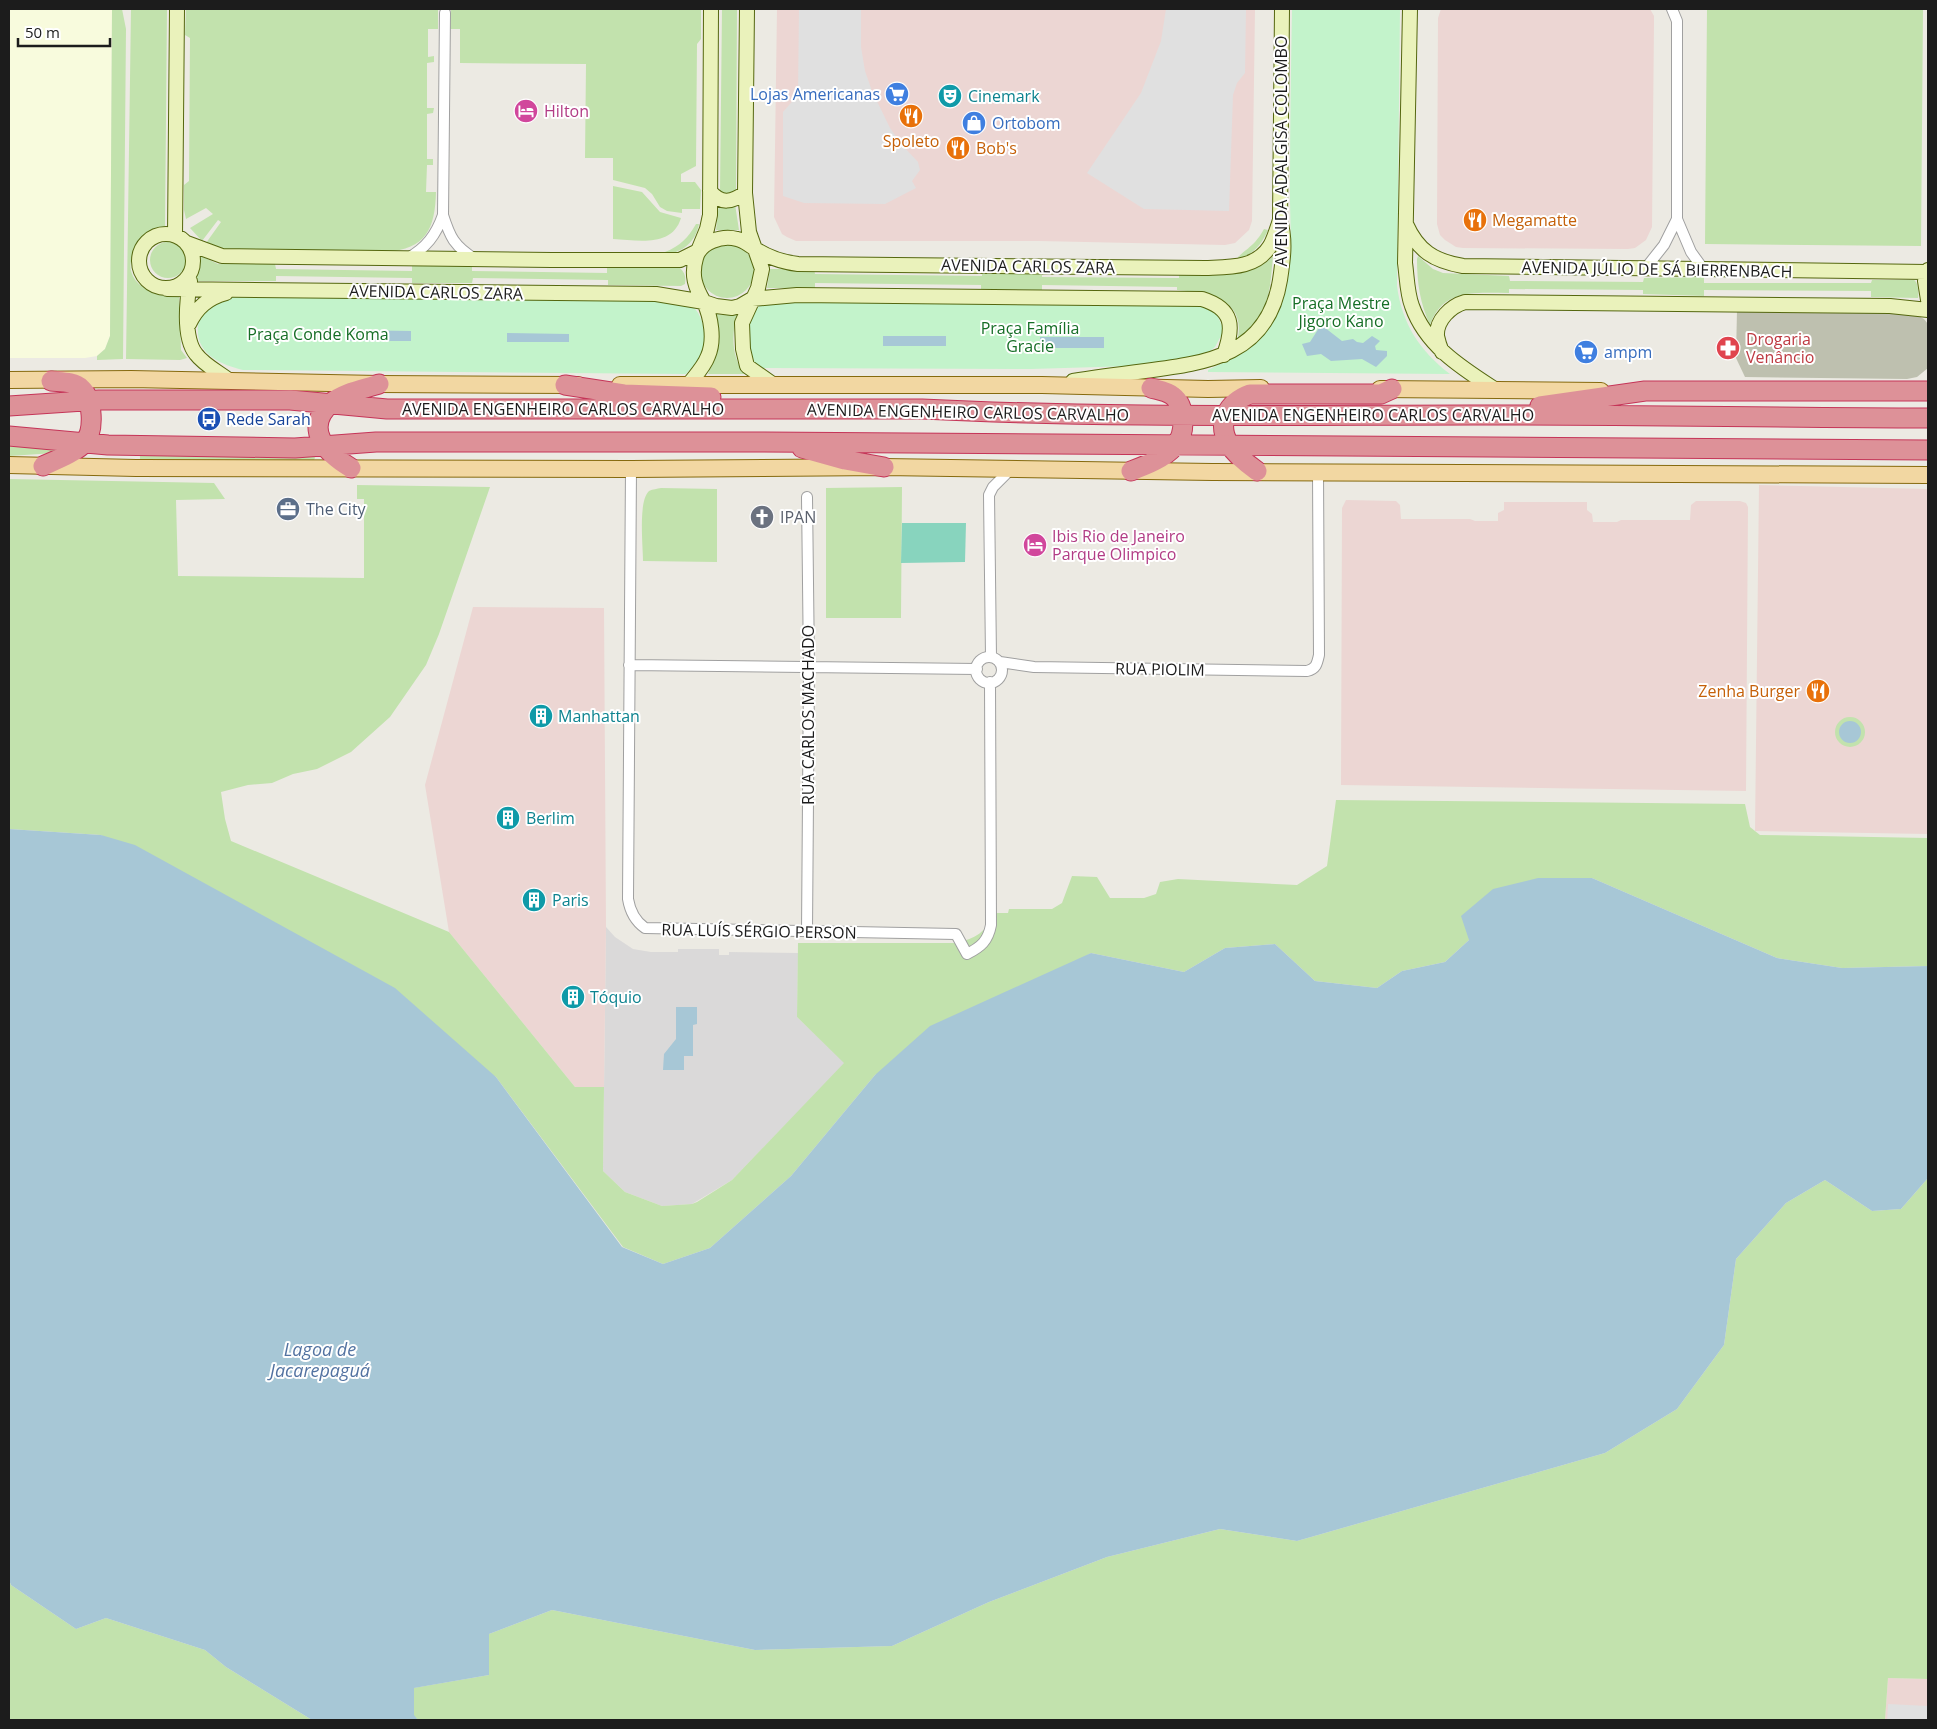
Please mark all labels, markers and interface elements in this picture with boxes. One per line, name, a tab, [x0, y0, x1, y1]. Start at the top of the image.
scale bar	[18, 15, 110, 47]
text: 50 m	[25, 22, 60, 42]
street label: AVENIDA ADALGISA COLOMBO	[1270, 36, 1292, 266]
supermarket icon: Lojas Americanas	[884, 81, 910, 107]
place label: Lojas Americanas	[750, 83, 880, 105]
theatre icon: Cinemark	[937, 83, 963, 109]
place label: Cinemark	[968, 85, 1040, 107]
hotel icon: Hilton	[513, 98, 539, 124]
place label: Hilton	[544, 100, 589, 122]
restaurant icon: Spoleto	[898, 103, 924, 129]
shop icon: Ortobom	[961, 110, 987, 136]
place label: Ortobom	[992, 112, 1061, 134]
place label: Spoleto	[883, 130, 939, 152]
restaurant icon: Bob's	[945, 135, 971, 161]
place label: Bob's	[976, 137, 1017, 159]
restaurant icon: Megamatte	[1462, 207, 1488, 233]
place label: Megamatte	[1492, 209, 1577, 231]
street label: AVENIDA CARLOS ZARA	[941, 253, 1116, 279]
street label: AVENIDA JÚLIO DE SÁ BIERRENBACH	[1521, 256, 1793, 282]
street label: AVENIDA CARLOS ZARA	[349, 279, 524, 305]
park label: Praça Mestre Jigoro Kano	[1292, 292, 1390, 332]
park label: Praça Família Gracie	[981, 317, 1079, 357]
park label: Praça Conde Koma	[247, 323, 389, 345]
place label: Drogaria Venâncio	[1746, 328, 1814, 368]
pharmacy icon: Drogaria Venâncio	[1715, 335, 1741, 361]
supermarket icon: ampm	[1573, 339, 1599, 365]
place label: ampm	[1604, 341, 1652, 363]
street label: AVENIDA ENGENHEIRO CARLOS CARVALHO	[402, 398, 724, 420]
street label: AVENIDA ENGENHEIRO CARLOS CARVALHO	[807, 398, 1129, 426]
street label: AVENIDA ENGENHEIRO CARLOS CARVALHO	[1212, 404, 1534, 426]
bus stop icon: Rede Sarah	[196, 406, 222, 432]
place label: Rede Sarah	[226, 408, 311, 430]
office icon: The City	[275, 496, 301, 522]
place label: The City	[306, 498, 367, 520]
church icon: IPAN	[749, 504, 775, 530]
place label: IPAN	[780, 506, 816, 528]
place label: Ibis Rio de Janeiro Parque Olimpico	[1052, 525, 1185, 565]
hotel icon: Ibis Rio de Janeiro Parque Olimpico	[1022, 532, 1048, 558]
street label: RUA CARLOS MACHADO	[797, 625, 819, 805]
street label: RUA PIOLIM	[1115, 657, 1205, 681]
restaurant icon: Zenha Burger	[1805, 678, 1831, 704]
place label: Zenha Burger	[1698, 680, 1800, 702]
building icon: Manhattan	[528, 703, 554, 729]
place label: Manhattan	[558, 705, 640, 727]
building icon: Berlim	[495, 805, 521, 831]
place label: Berlim	[526, 807, 575, 829]
building icon: Paris	[521, 887, 547, 913]
place label: Paris	[552, 889, 589, 911]
street label: RUA LUÍS SÉRGIO PERSON	[661, 918, 857, 944]
building icon: Tóquio	[560, 984, 586, 1010]
place label: Tóquio	[590, 986, 642, 1008]
water label: Lagoa de Jacarepaguá	[267, 1337, 370, 1382]

